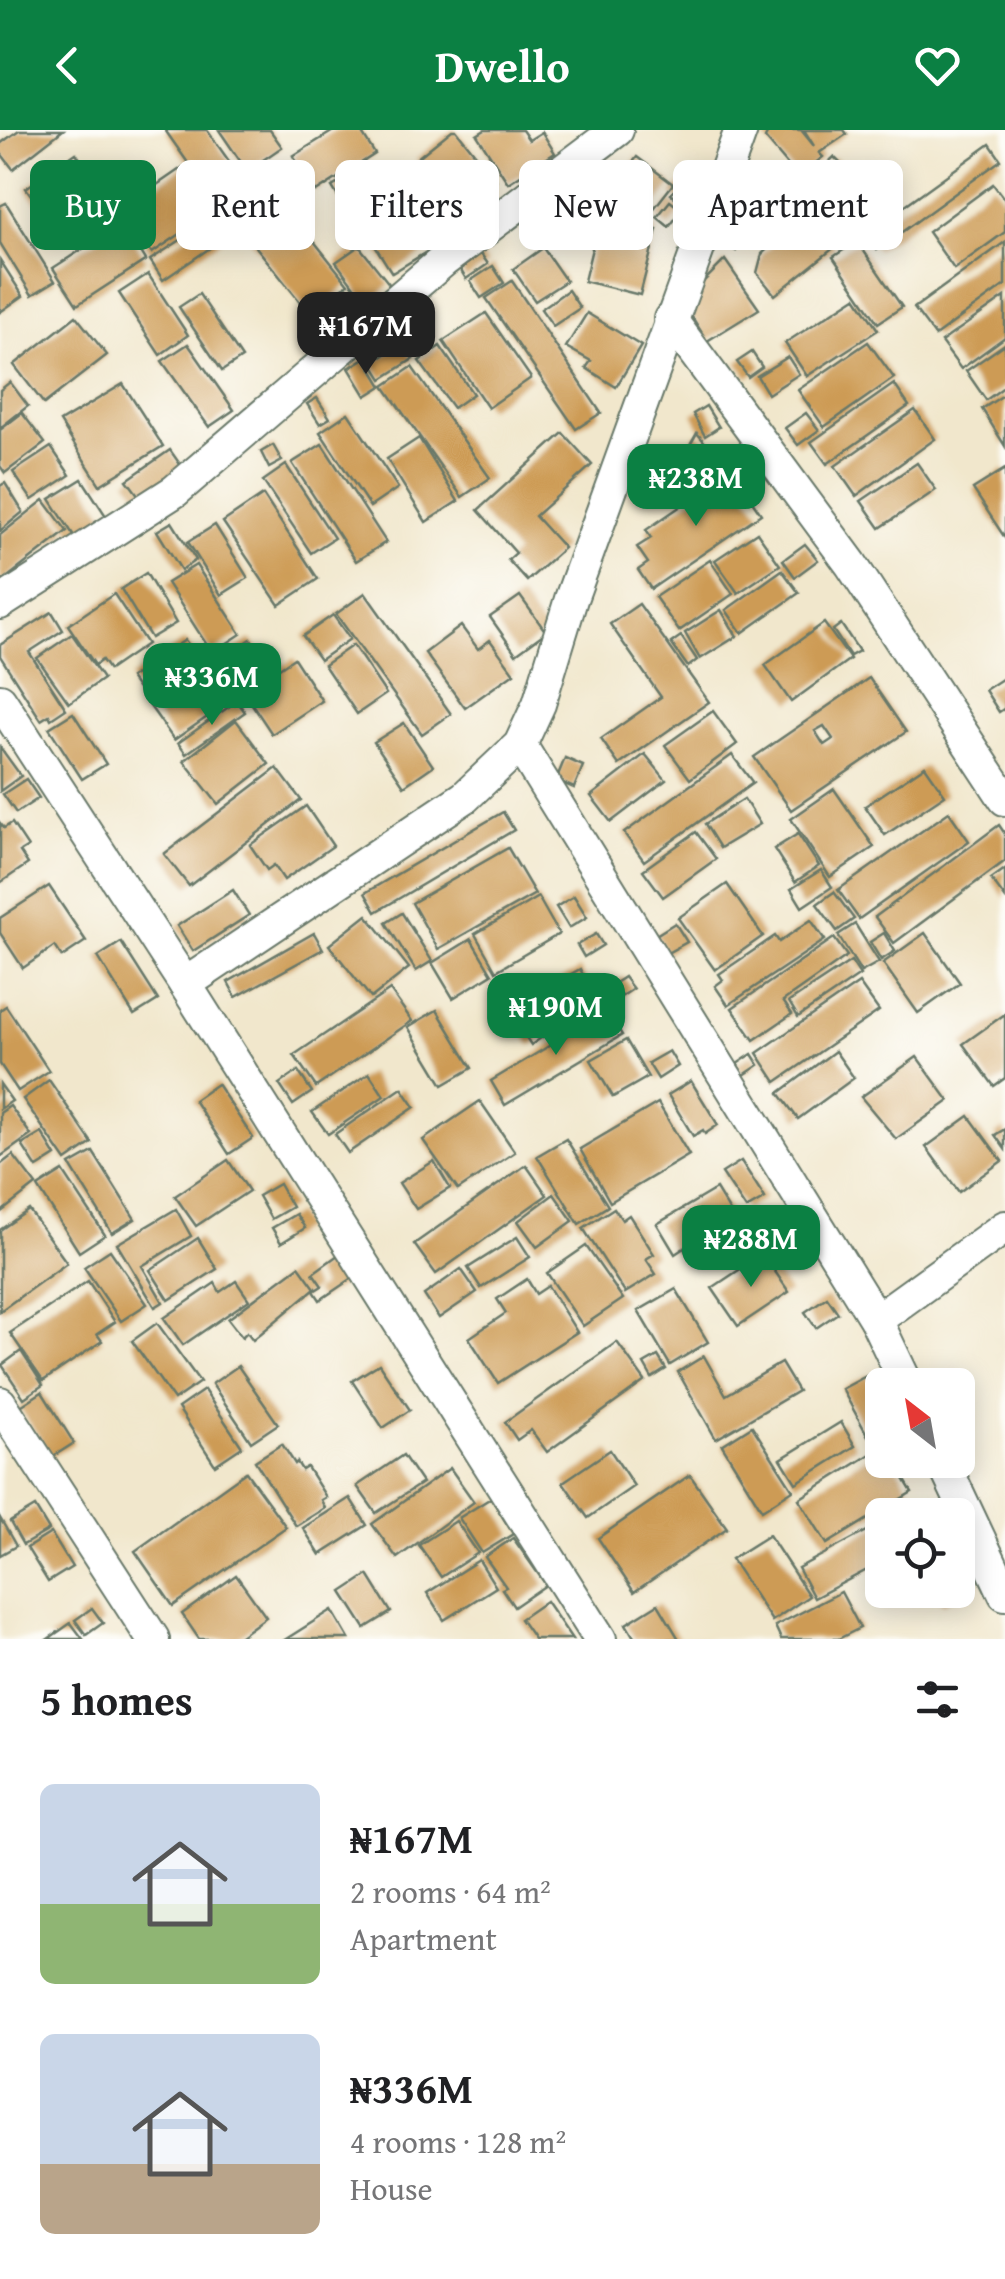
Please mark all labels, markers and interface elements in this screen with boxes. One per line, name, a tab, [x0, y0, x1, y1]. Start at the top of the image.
text: Dwello	[435, 33, 570, 98]
icon: back	[40, 38, 95, 93]
icon: heart	[910, 38, 965, 93]
chip: Buy	[30, 160, 156, 250]
chip: Rent	[176, 160, 315, 250]
chip: Filters	[335, 160, 499, 250]
chip: New	[519, 160, 653, 250]
chip: Apartment	[673, 160, 903, 250]
pin: ₦167M	[296, 292, 436, 377]
text: ₦167M	[319, 301, 413, 348]
pin: ₦238M	[626, 444, 766, 529]
text: ₦238M	[649, 453, 743, 500]
pin: ₦336M	[142, 643, 282, 728]
text: ₦336M	[165, 652, 259, 699]
pin: ₦190M	[486, 973, 626, 1058]
text: ₦190M	[509, 982, 603, 1029]
pin: ₦288M	[681, 1205, 821, 1290]
text: ₦288M	[704, 1214, 798, 1261]
north arrow	[865, 1368, 975, 1478]
map controls	[865, 1368, 975, 1608]
button: locate	[865, 1498, 975, 1608]
text: 5 homes	[40, 1669, 193, 1730]
icon: filters	[910, 1672, 965, 1727]
text: ₦167M	[350, 1807, 473, 1868]
icon: home	[120, 1824, 240, 1944]
text: 2 rooms · 64 m²	[350, 1868, 551, 1915]
text: Apartment	[350, 1915, 497, 1962]
text: ₦336M	[350, 2057, 473, 2118]
icon: home	[120, 2074, 240, 2194]
text: 4 rooms · 128 m²	[350, 2118, 566, 2165]
text: House	[350, 2165, 433, 2212]

